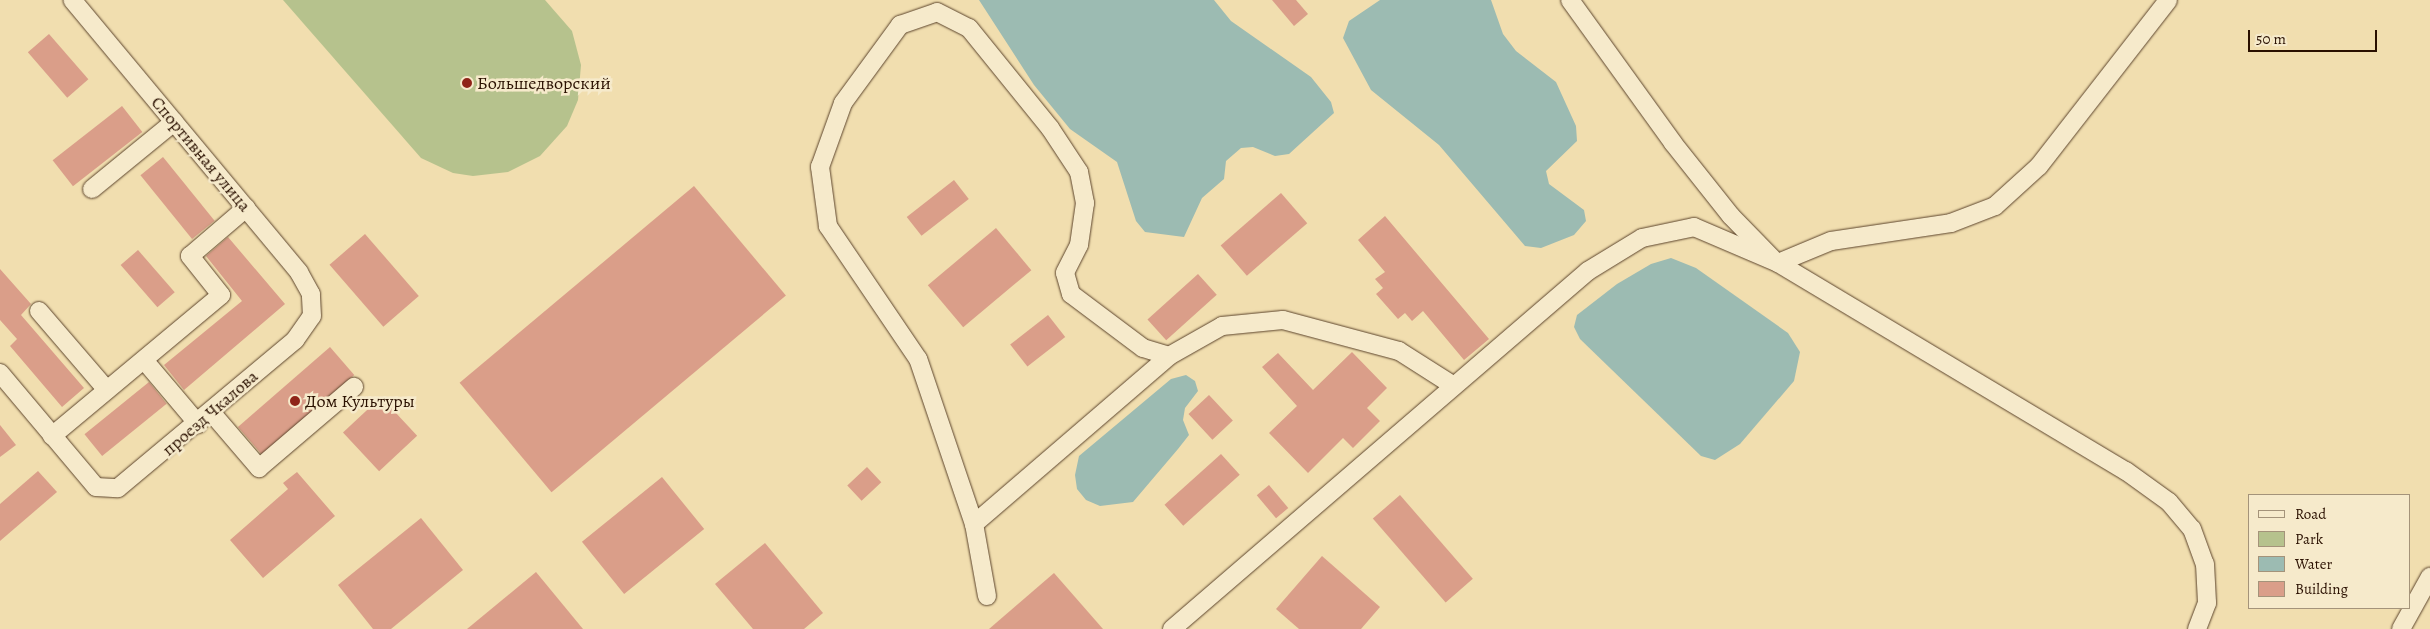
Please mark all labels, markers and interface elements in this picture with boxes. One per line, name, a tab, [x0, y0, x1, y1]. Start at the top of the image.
scale bar	[2250, 20, 2379, 52]
text: 50 m	[2256, 29, 2286, 49]
place label: Большедворский	[477, 72, 611, 94]
marker: Большедворский	[461, 77, 473, 89]
street label: Спортивная улица	[147, 92, 255, 216]
street label: проезд Чкалова	[158, 366, 262, 460]
place label: Дом Культуры	[305, 390, 415, 412]
marker: Дом Культуры	[289, 395, 301, 407]
legend	[2248, 494, 2410, 609]
text: Road	[2295, 504, 2326, 524]
text: Park	[2295, 529, 2323, 549]
text: Water	[2295, 554, 2332, 574]
text: Building	[2295, 579, 2348, 599]

